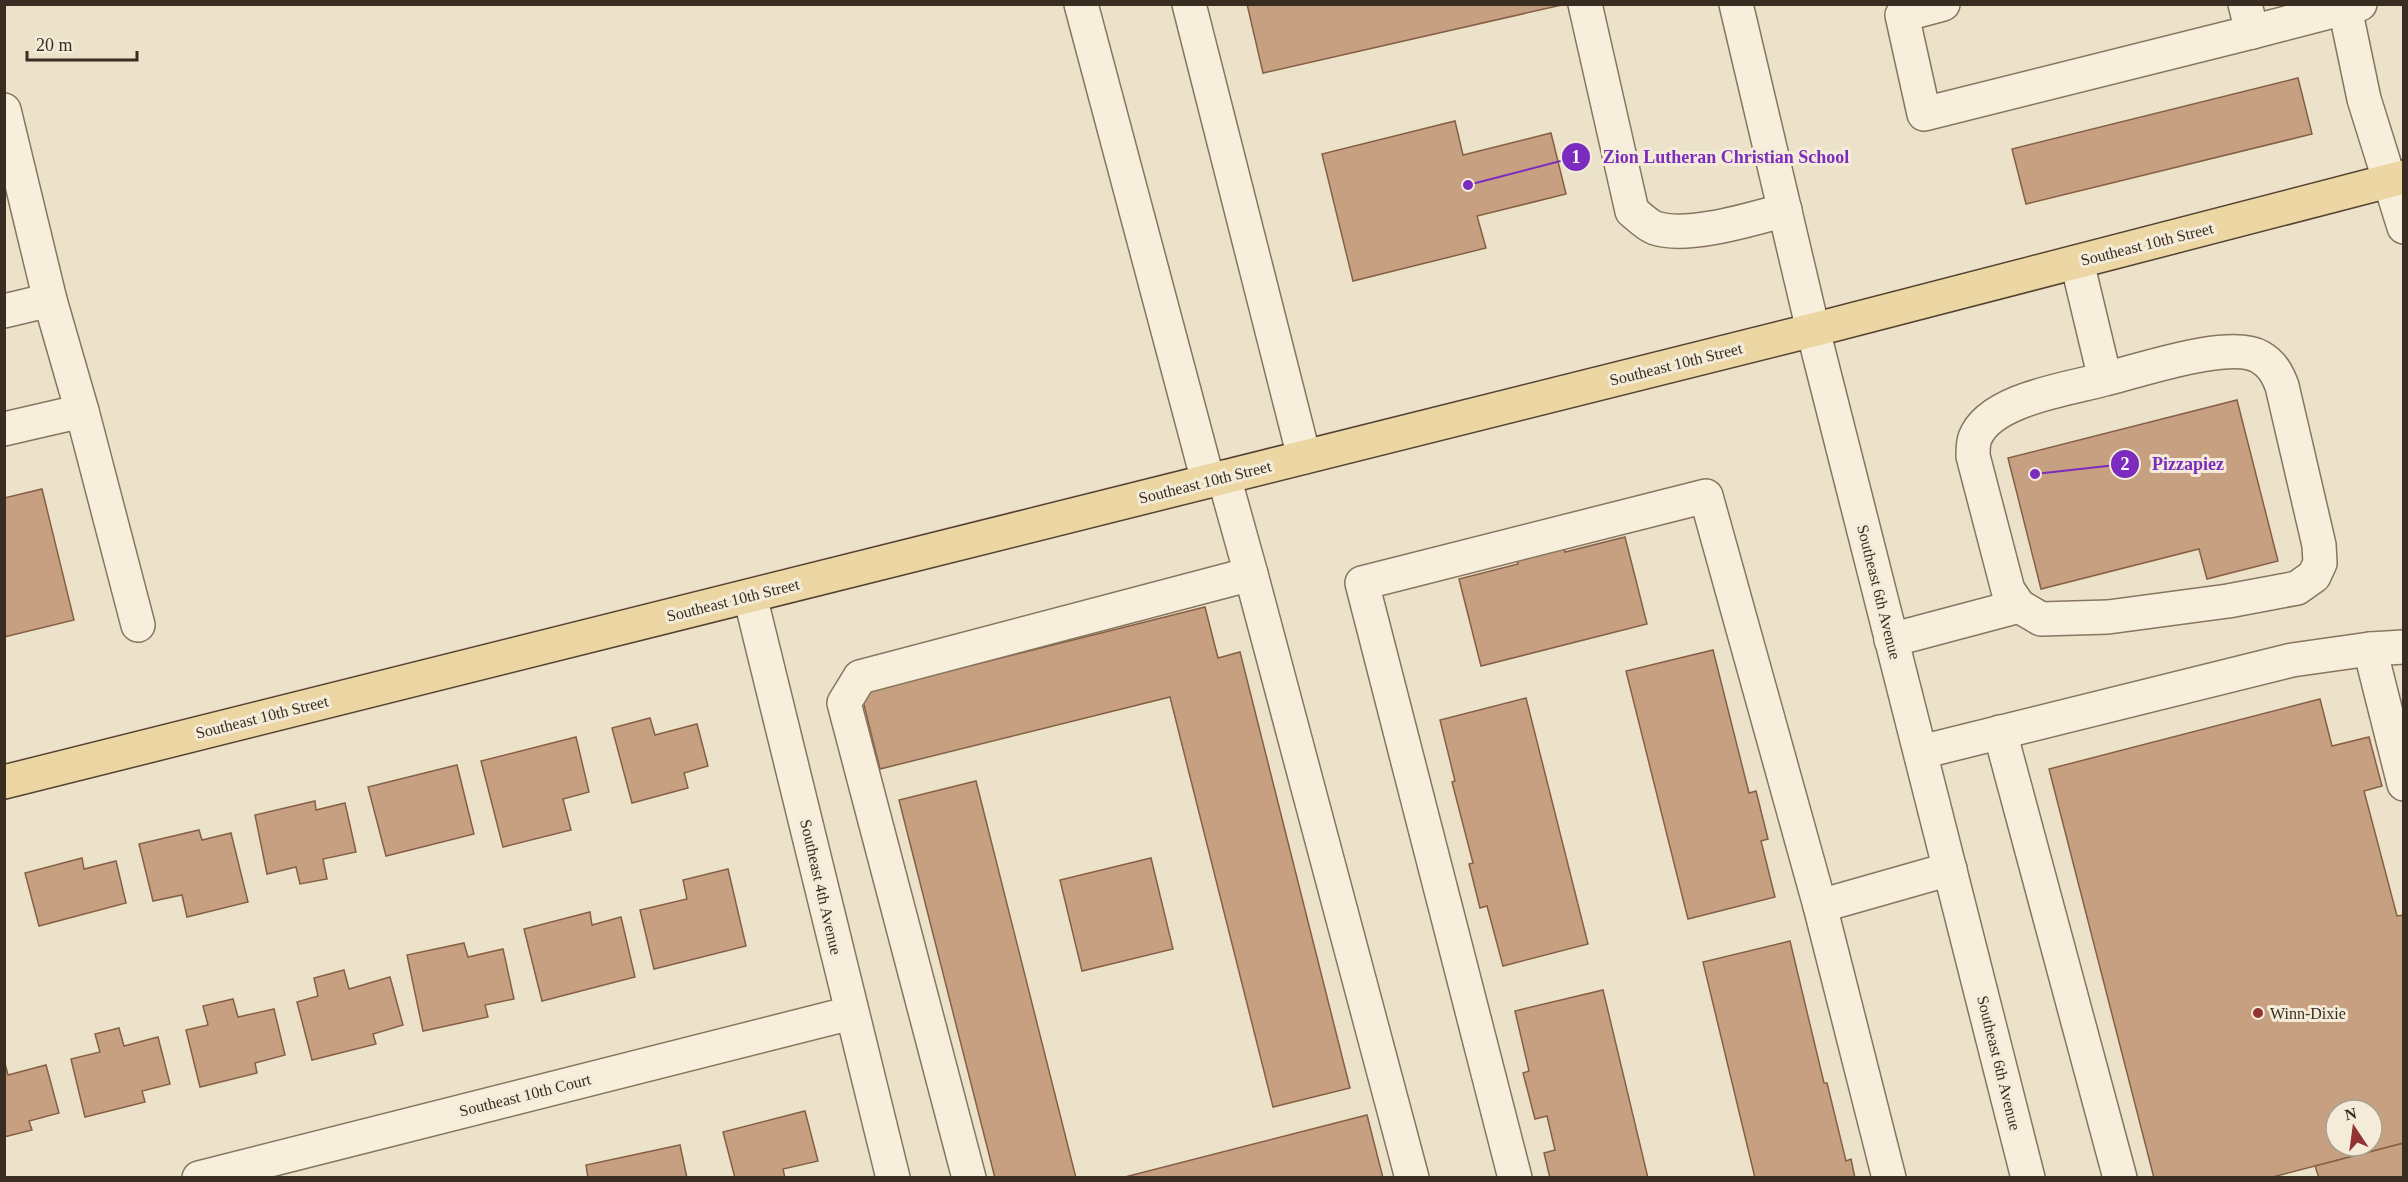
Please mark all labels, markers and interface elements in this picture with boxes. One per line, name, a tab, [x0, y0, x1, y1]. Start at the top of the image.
scale bar	[27, 24, 136, 62]
text: 20 m	[36, 35, 73, 55]
callout: Zion Lutheran Christian School	[1561, 139, 1862, 175]
text: 1	[1572, 147, 1581, 167]
text: Zion Lutheran Christian School	[1603, 147, 1849, 167]
street label: Southeast 10th Street	[2079, 219, 2216, 269]
street label: Southeast 10th Street	[1608, 339, 1745, 389]
callout: Pizzapiez	[2110, 446, 2236, 482]
text: 2	[2121, 454, 2130, 474]
text: Pizzapiez	[2152, 454, 2224, 474]
street label: Southeast 10th Street	[1137, 457, 1274, 507]
street label: Southeast 6th Avenue	[1854, 523, 1904, 661]
street label: Southeast 10th Street	[665, 575, 802, 625]
street label: Southeast 10th Street	[194, 692, 331, 742]
street label: Southeast 4th Avenue	[797, 818, 845, 956]
street label: Southeast 6th Avenue	[1974, 994, 2024, 1132]
place label: Winn-Dixie	[2270, 1005, 2346, 1022]
marker: Winn-Dixie	[2251, 1006, 2265, 1020]
street label: Southeast 10th Court	[457, 1070, 593, 1120]
north arrow	[2324, 1098, 2384, 1158]
text: N	[2343, 1104, 2359, 1123]

